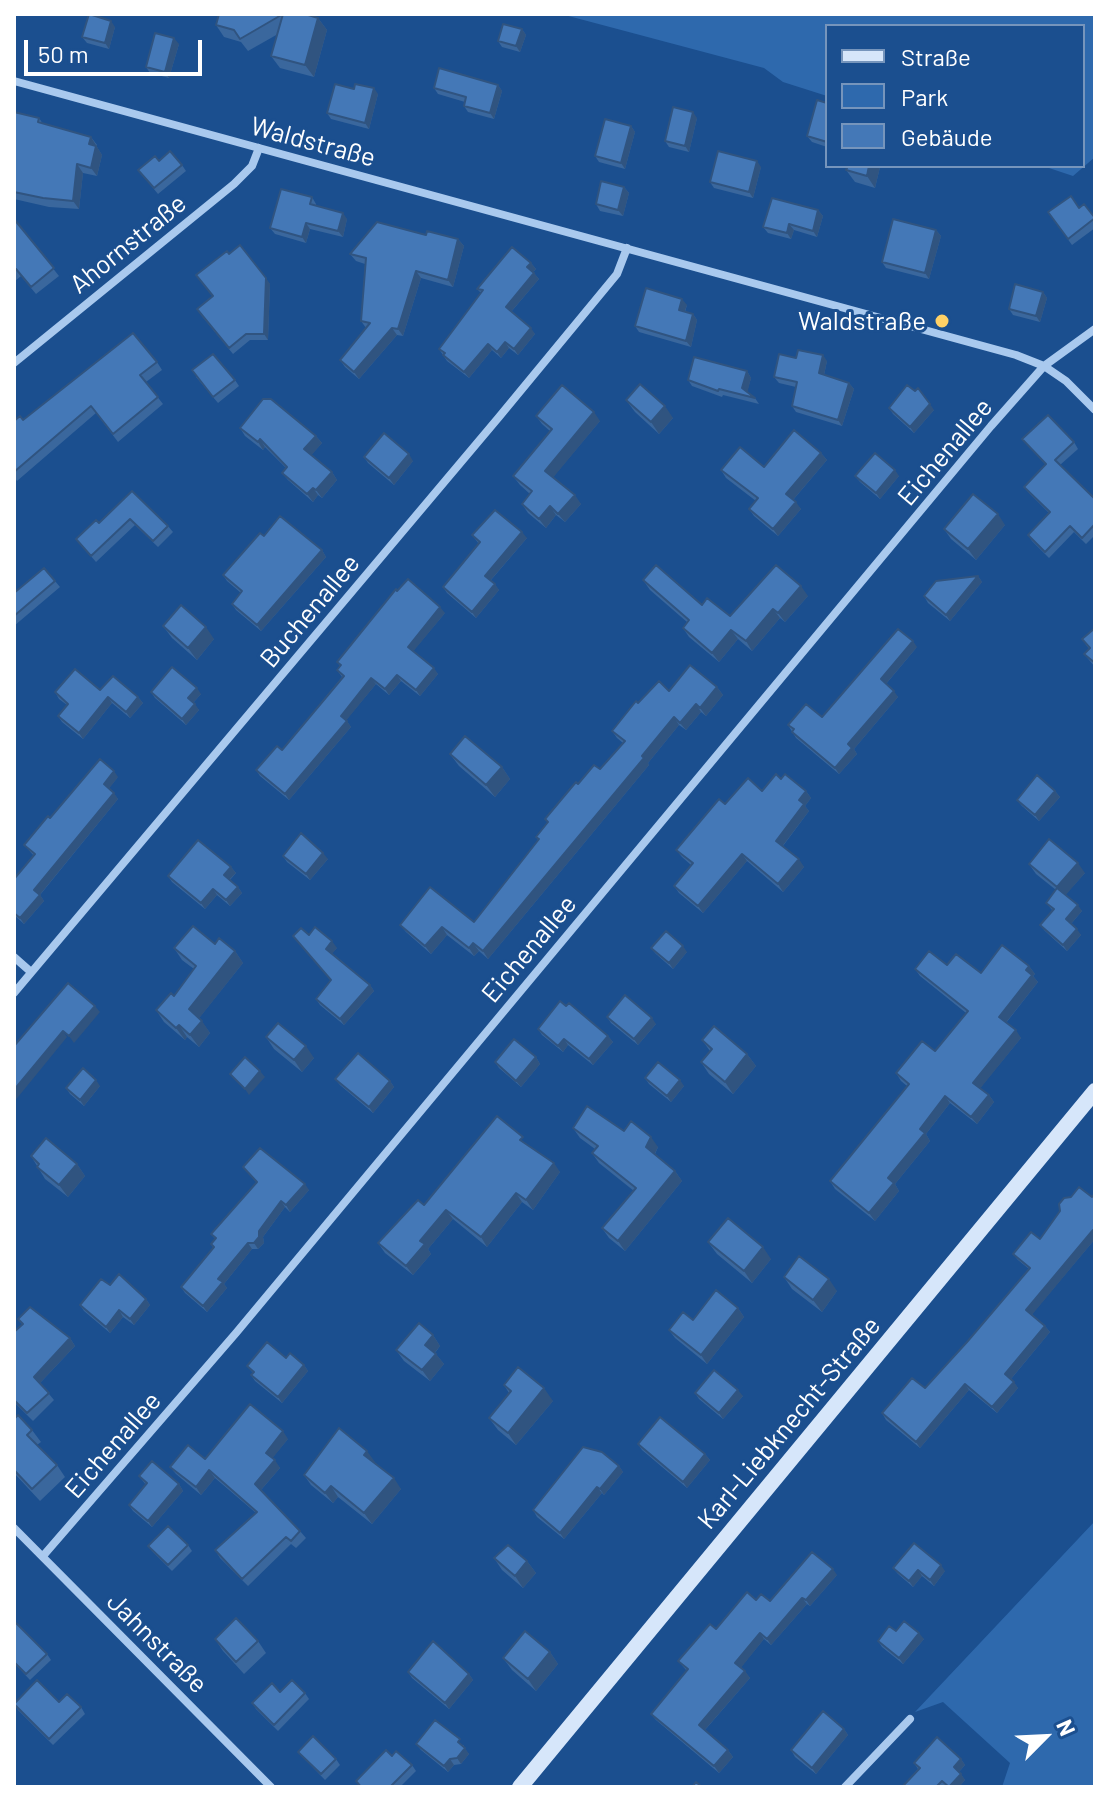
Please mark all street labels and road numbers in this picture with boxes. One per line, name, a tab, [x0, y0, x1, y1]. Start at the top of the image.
street label: Waldstraße	[247, 110, 379, 174]
street label: Ahornstraße	[64, 188, 192, 300]
street label: Eichenallee	[891, 392, 999, 512]
street label: Buchenallee	[254, 548, 366, 674]
street label: Eichenallee	[475, 889, 583, 1009]
street label: Karl-Liebknecht-Straße	[691, 1310, 887, 1536]
street label: Eichenallee	[58, 1386, 168, 1504]
street label: Jahnstraße	[100, 1586, 214, 1700]

